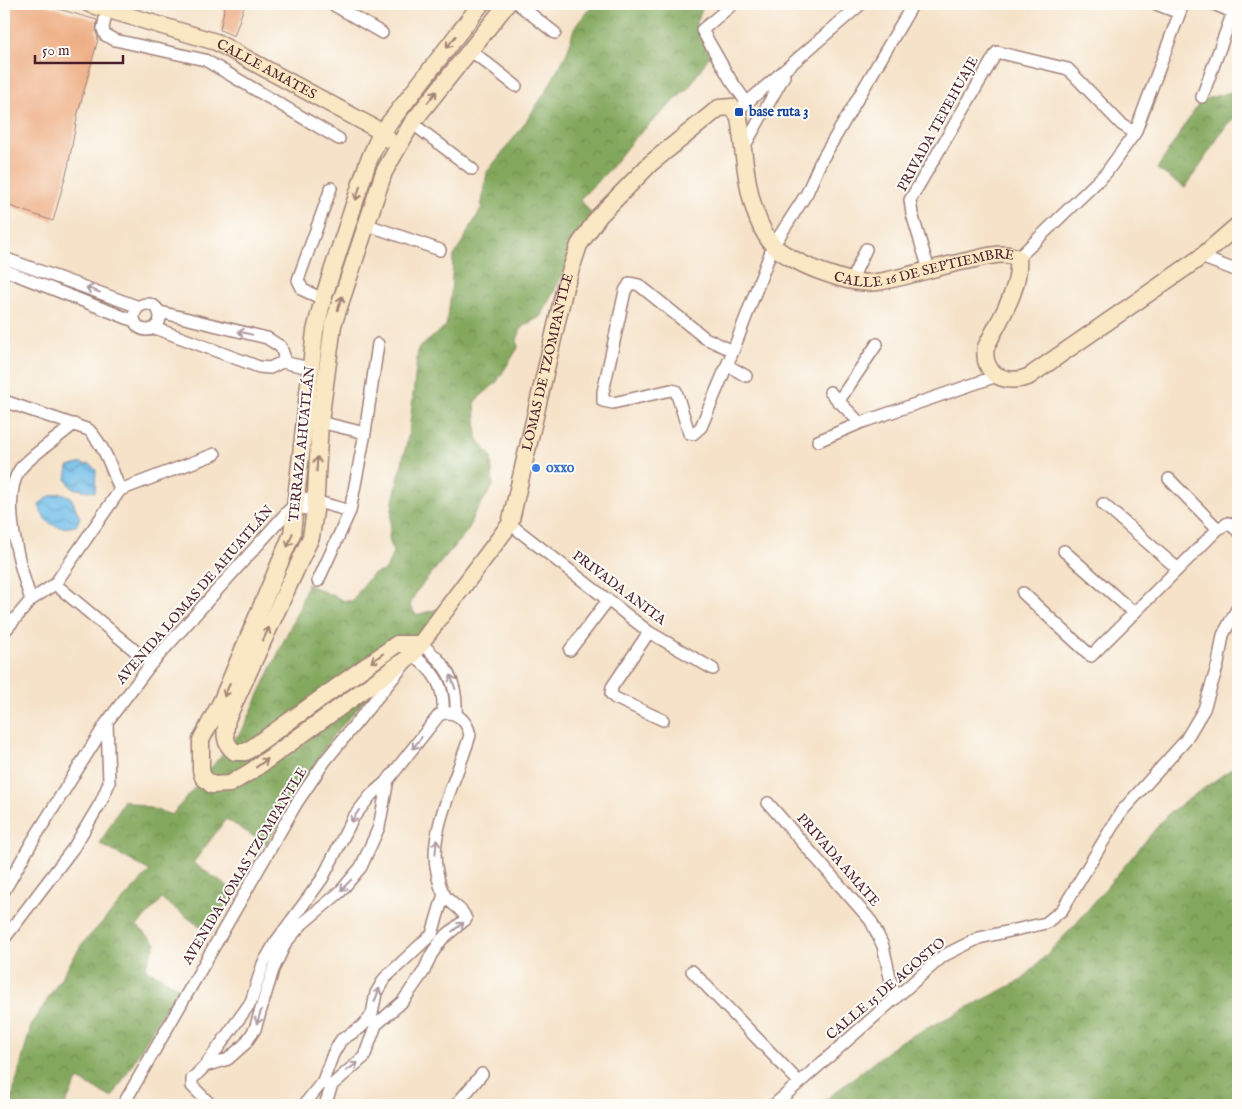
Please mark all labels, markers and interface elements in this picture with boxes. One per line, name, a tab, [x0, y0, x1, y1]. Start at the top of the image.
scale bar	[35, 32, 122, 64]
street label: CALLE AMATES	[213, 35, 320, 104]
one-way arrow	[446, 35, 457, 48]
text: 50 m	[42, 41, 70, 60]
street label: PRIVADA TEPEHUAJE	[893, 53, 983, 195]
one-way arrow	[426, 91, 437, 104]
place label: base ruta 3	[748, 103, 808, 121]
marker: base ruta 3	[733, 106, 745, 118]
one-way arrow	[352, 185, 362, 201]
street label: CALLE 16 DE SEPTIEMBRE	[832, 245, 1016, 292]
street label: LOMAS DE TZOMPANTLE	[518, 271, 578, 453]
one-way arrow	[86, 285, 101, 294]
one-way arrow	[335, 296, 345, 312]
one-way arrow	[238, 328, 254, 337]
street label: TERRAZA AHUATLÁN	[284, 365, 319, 523]
one-way arrow	[313, 456, 322, 472]
place label: oxxo	[546, 459, 575, 477]
marker: oxxo	[530, 462, 542, 474]
street label: AVENIDA LOMAS DE AHUATLÁN	[111, 501, 278, 689]
one-way arrow	[285, 532, 294, 547]
street label: PRIVADA ANITA	[568, 547, 670, 630]
one-way arrow	[262, 627, 272, 642]
one-way arrow	[370, 653, 384, 663]
one-way arrow	[448, 675, 457, 691]
one-way arrow	[221, 682, 230, 697]
one-way arrow	[412, 736, 422, 750]
one-way arrow	[255, 758, 268, 769]
street label: AVENIDA LOMAS TZOMPANTLE	[178, 764, 311, 969]
one-way arrow	[350, 809, 361, 823]
street label: PRIVADA AMATE	[793, 810, 884, 911]
one-way arrow	[431, 839, 441, 855]
one-way arrow	[341, 879, 353, 891]
one-way arrow	[451, 922, 465, 932]
street label: CALLE 15 DE AGOSTO	[823, 934, 950, 1044]
one-way arrow	[373, 988, 382, 1003]
one-way arrow	[254, 1008, 264, 1024]
one-way arrow	[345, 1062, 359, 1072]

